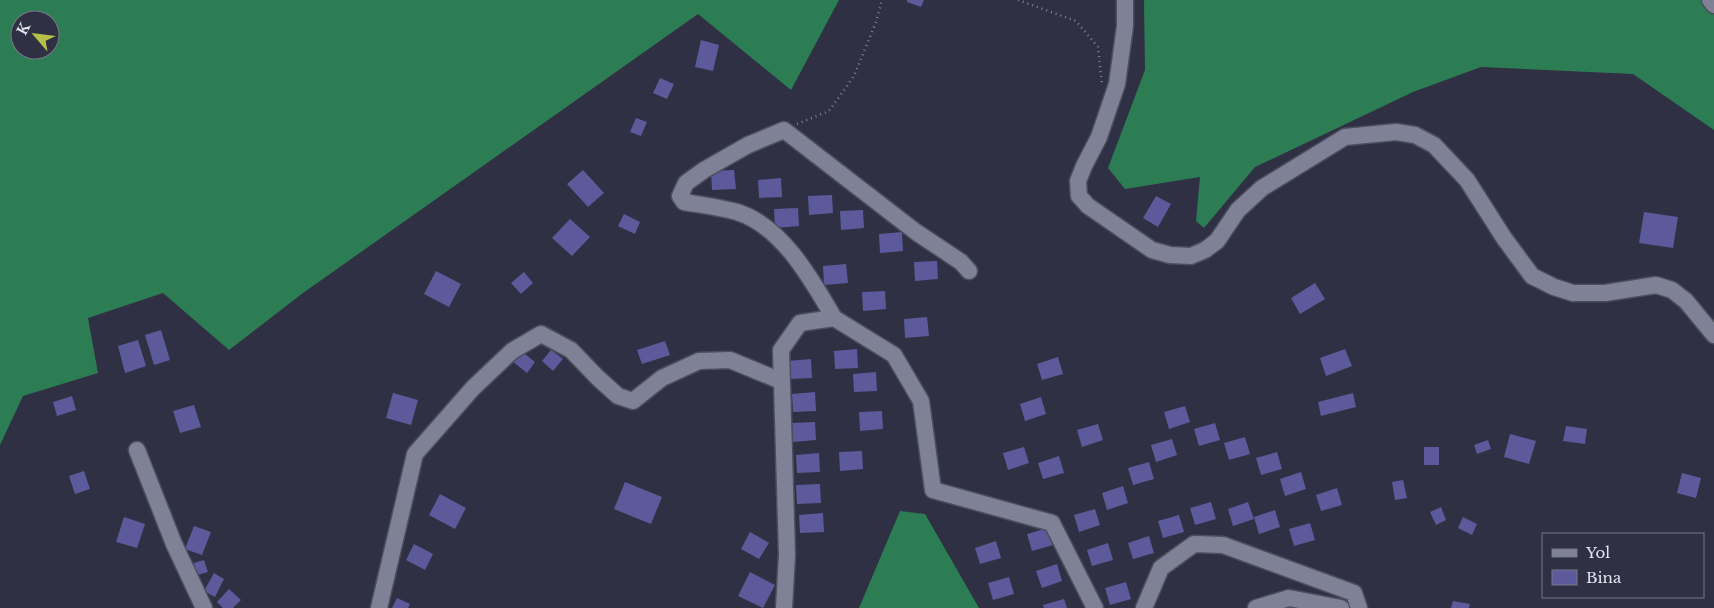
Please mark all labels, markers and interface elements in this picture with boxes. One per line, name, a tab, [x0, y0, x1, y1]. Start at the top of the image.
north arrow	[10, 10, 60, 60]
text: K	[13, 19, 34, 38]
legend	[1542, 533, 1704, 598]
text: Yol	[1585, 543, 1610, 562]
text: Bina	[1586, 568, 1622, 587]

